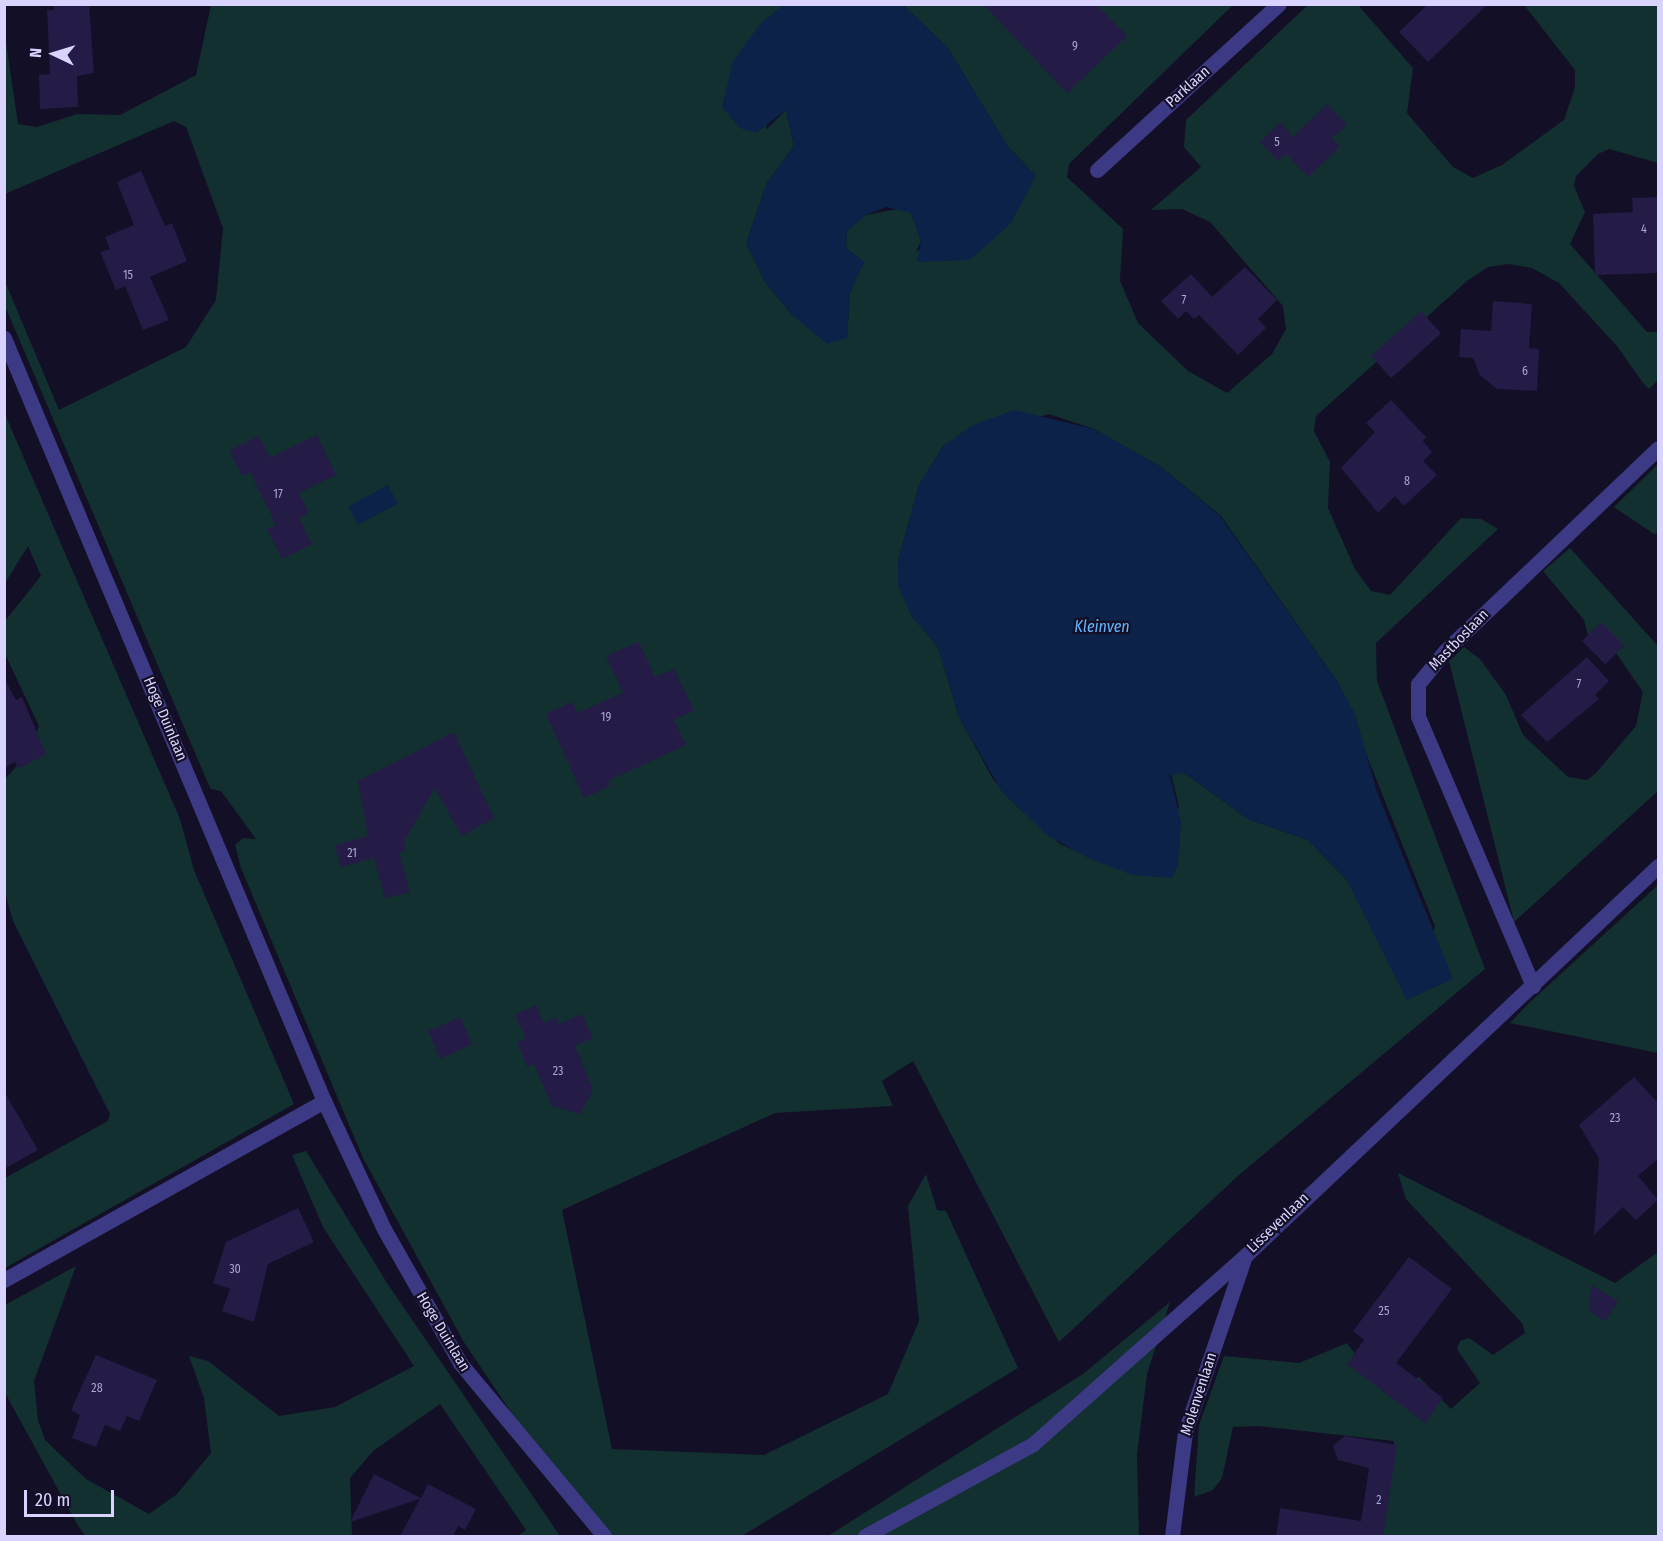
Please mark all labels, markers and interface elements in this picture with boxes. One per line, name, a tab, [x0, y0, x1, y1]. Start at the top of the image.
north arrow	[24, 24, 84, 84]
house number: 9	[1072, 40, 1078, 54]
text: N	[26, 47, 45, 58]
street label: Parklaan	[1162, 63, 1214, 111]
house number: 5	[1274, 136, 1280, 150]
house number: 4	[1641, 223, 1647, 237]
house number: 15	[123, 269, 133, 283]
house number: 7	[1182, 294, 1186, 308]
house number: 6	[1522, 365, 1528, 379]
house number: 8	[1404, 475, 1410, 489]
house number: 17	[273, 488, 283, 502]
street label: Mastboslaan	[1425, 606, 1493, 674]
water label: Kleinven	[1074, 617, 1130, 637]
street label: Hoge Duinlaan	[139, 674, 191, 764]
house number: 7	[1577, 678, 1581, 692]
house number: 19	[601, 711, 611, 725]
house number: 21	[347, 847, 357, 861]
house number: 23	[553, 1065, 563, 1079]
house number: 23	[1610, 1112, 1620, 1126]
street label: Lissevenlaan	[1243, 1189, 1313, 1257]
house number: 30	[229, 1263, 241, 1277]
street label: Hoge Duinlaan	[412, 1289, 474, 1375]
house number: 25	[1379, 1305, 1389, 1319]
street label: Molenvenlaan	[1177, 1350, 1221, 1438]
house number: 28	[91, 1382, 103, 1396]
scale bar	[27, 1478, 117, 1516]
text: 20 m	[35, 1489, 70, 1511]
house number: 2	[1376, 1494, 1382, 1508]

